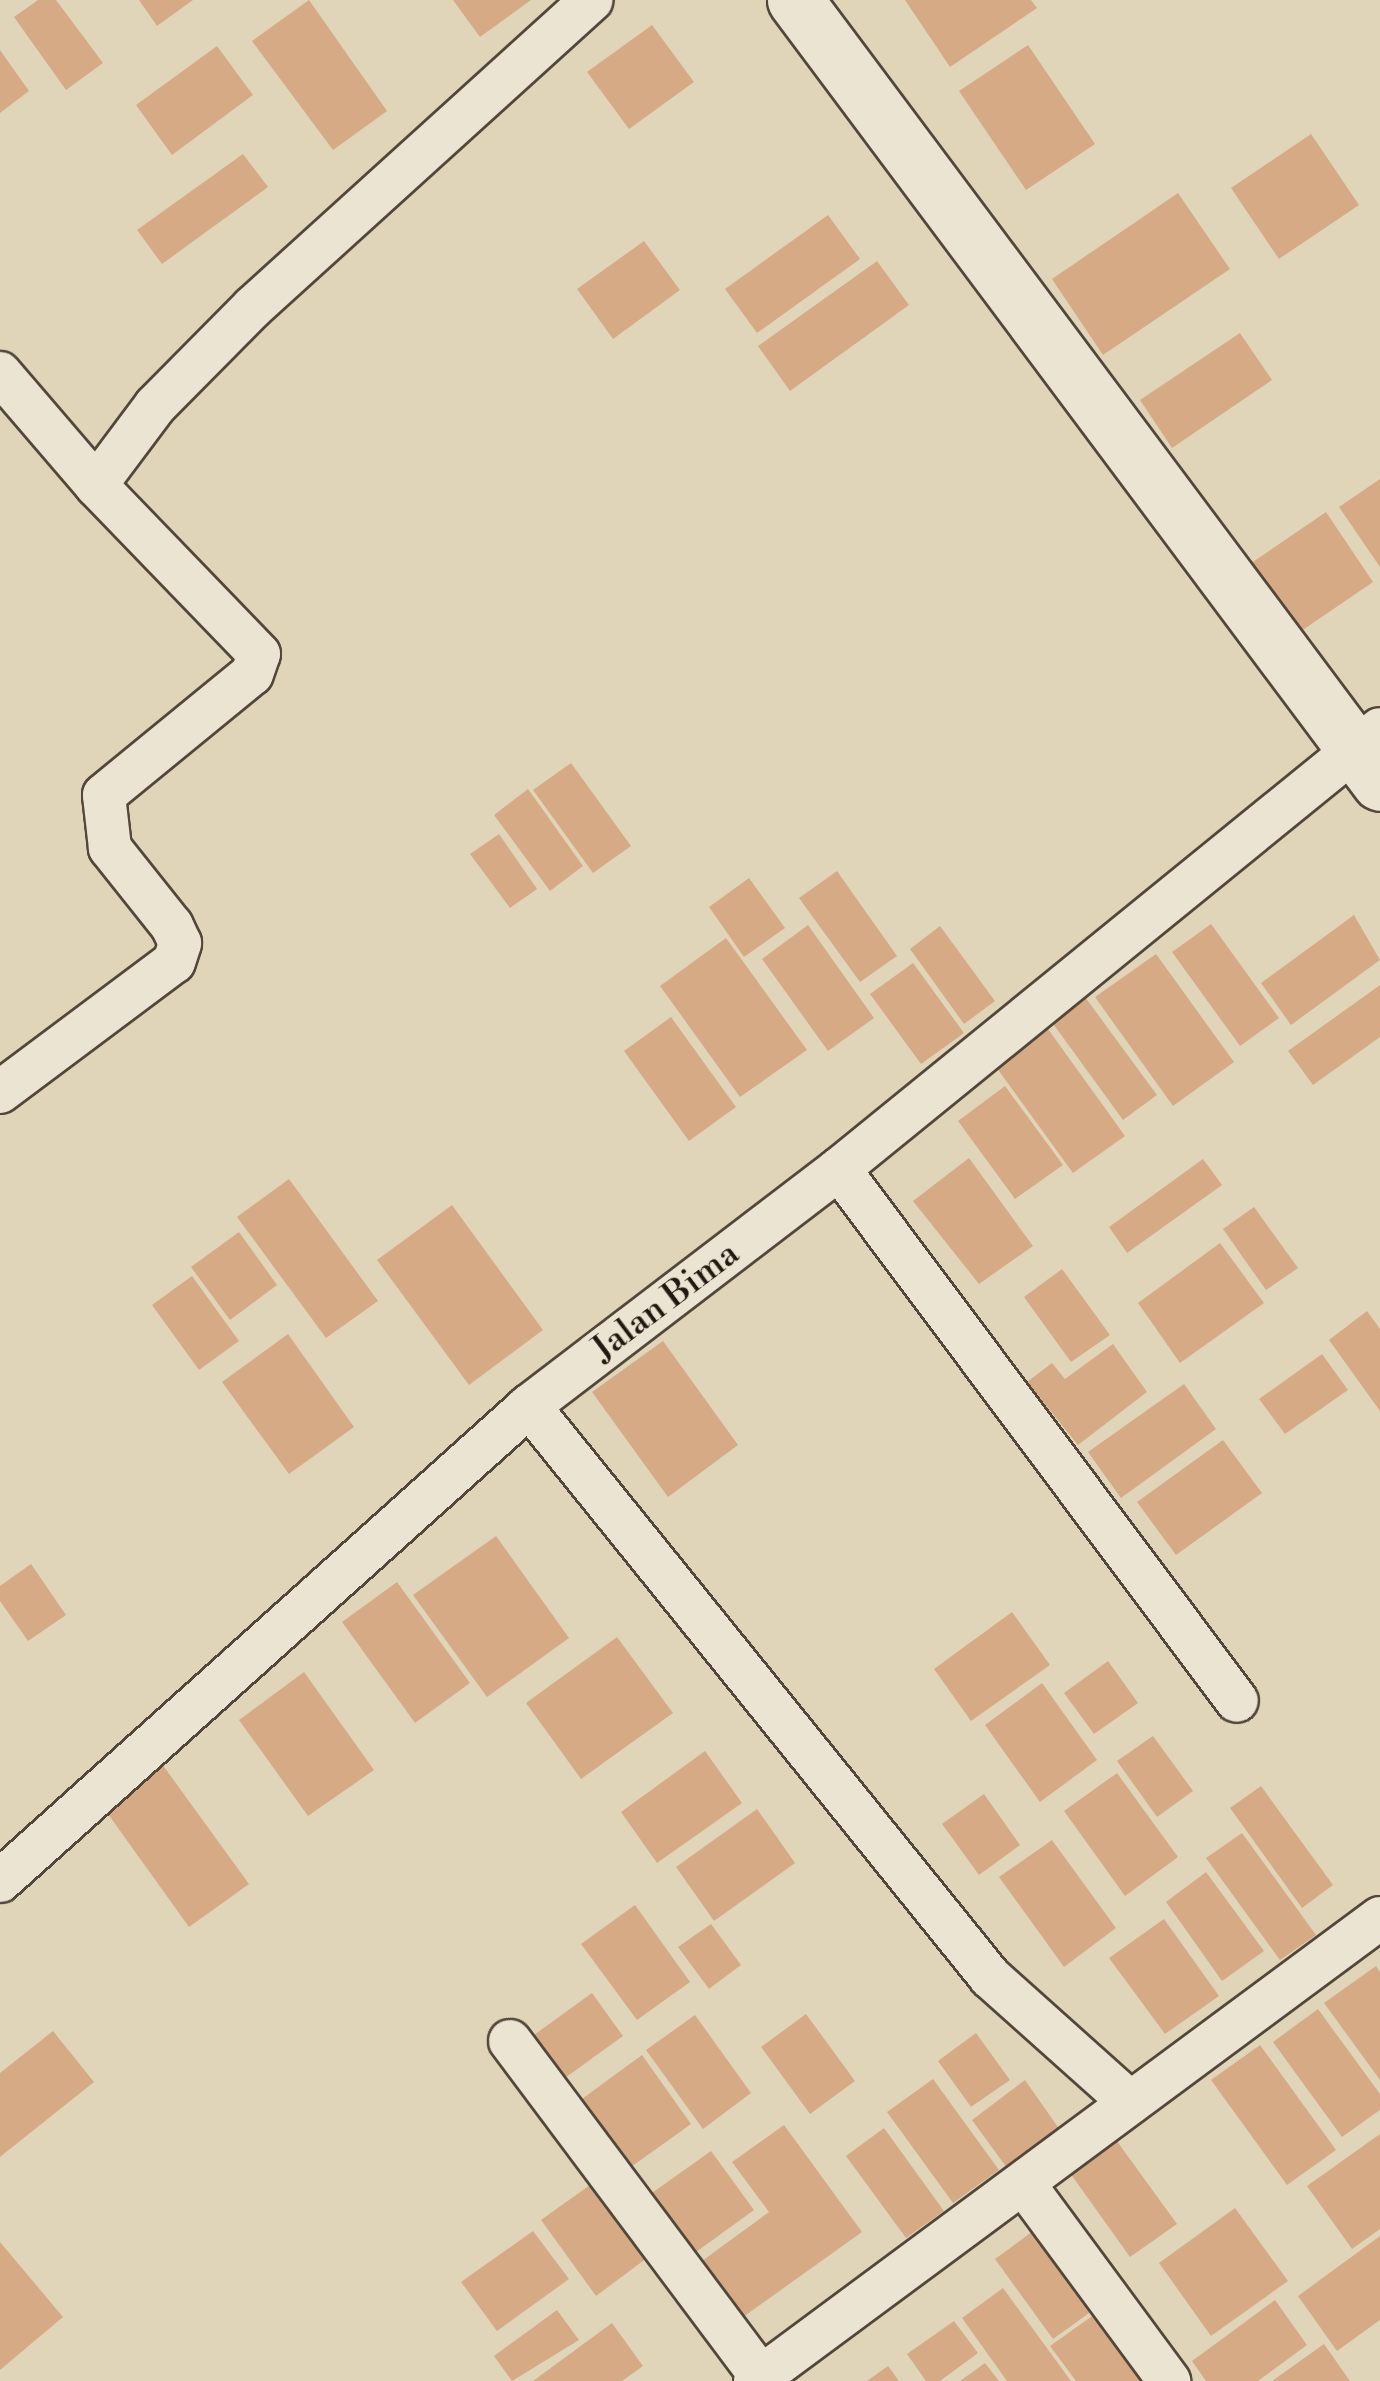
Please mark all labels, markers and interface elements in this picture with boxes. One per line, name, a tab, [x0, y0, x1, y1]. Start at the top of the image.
street label: Jalan Bima	[584, 1233, 748, 1371]

